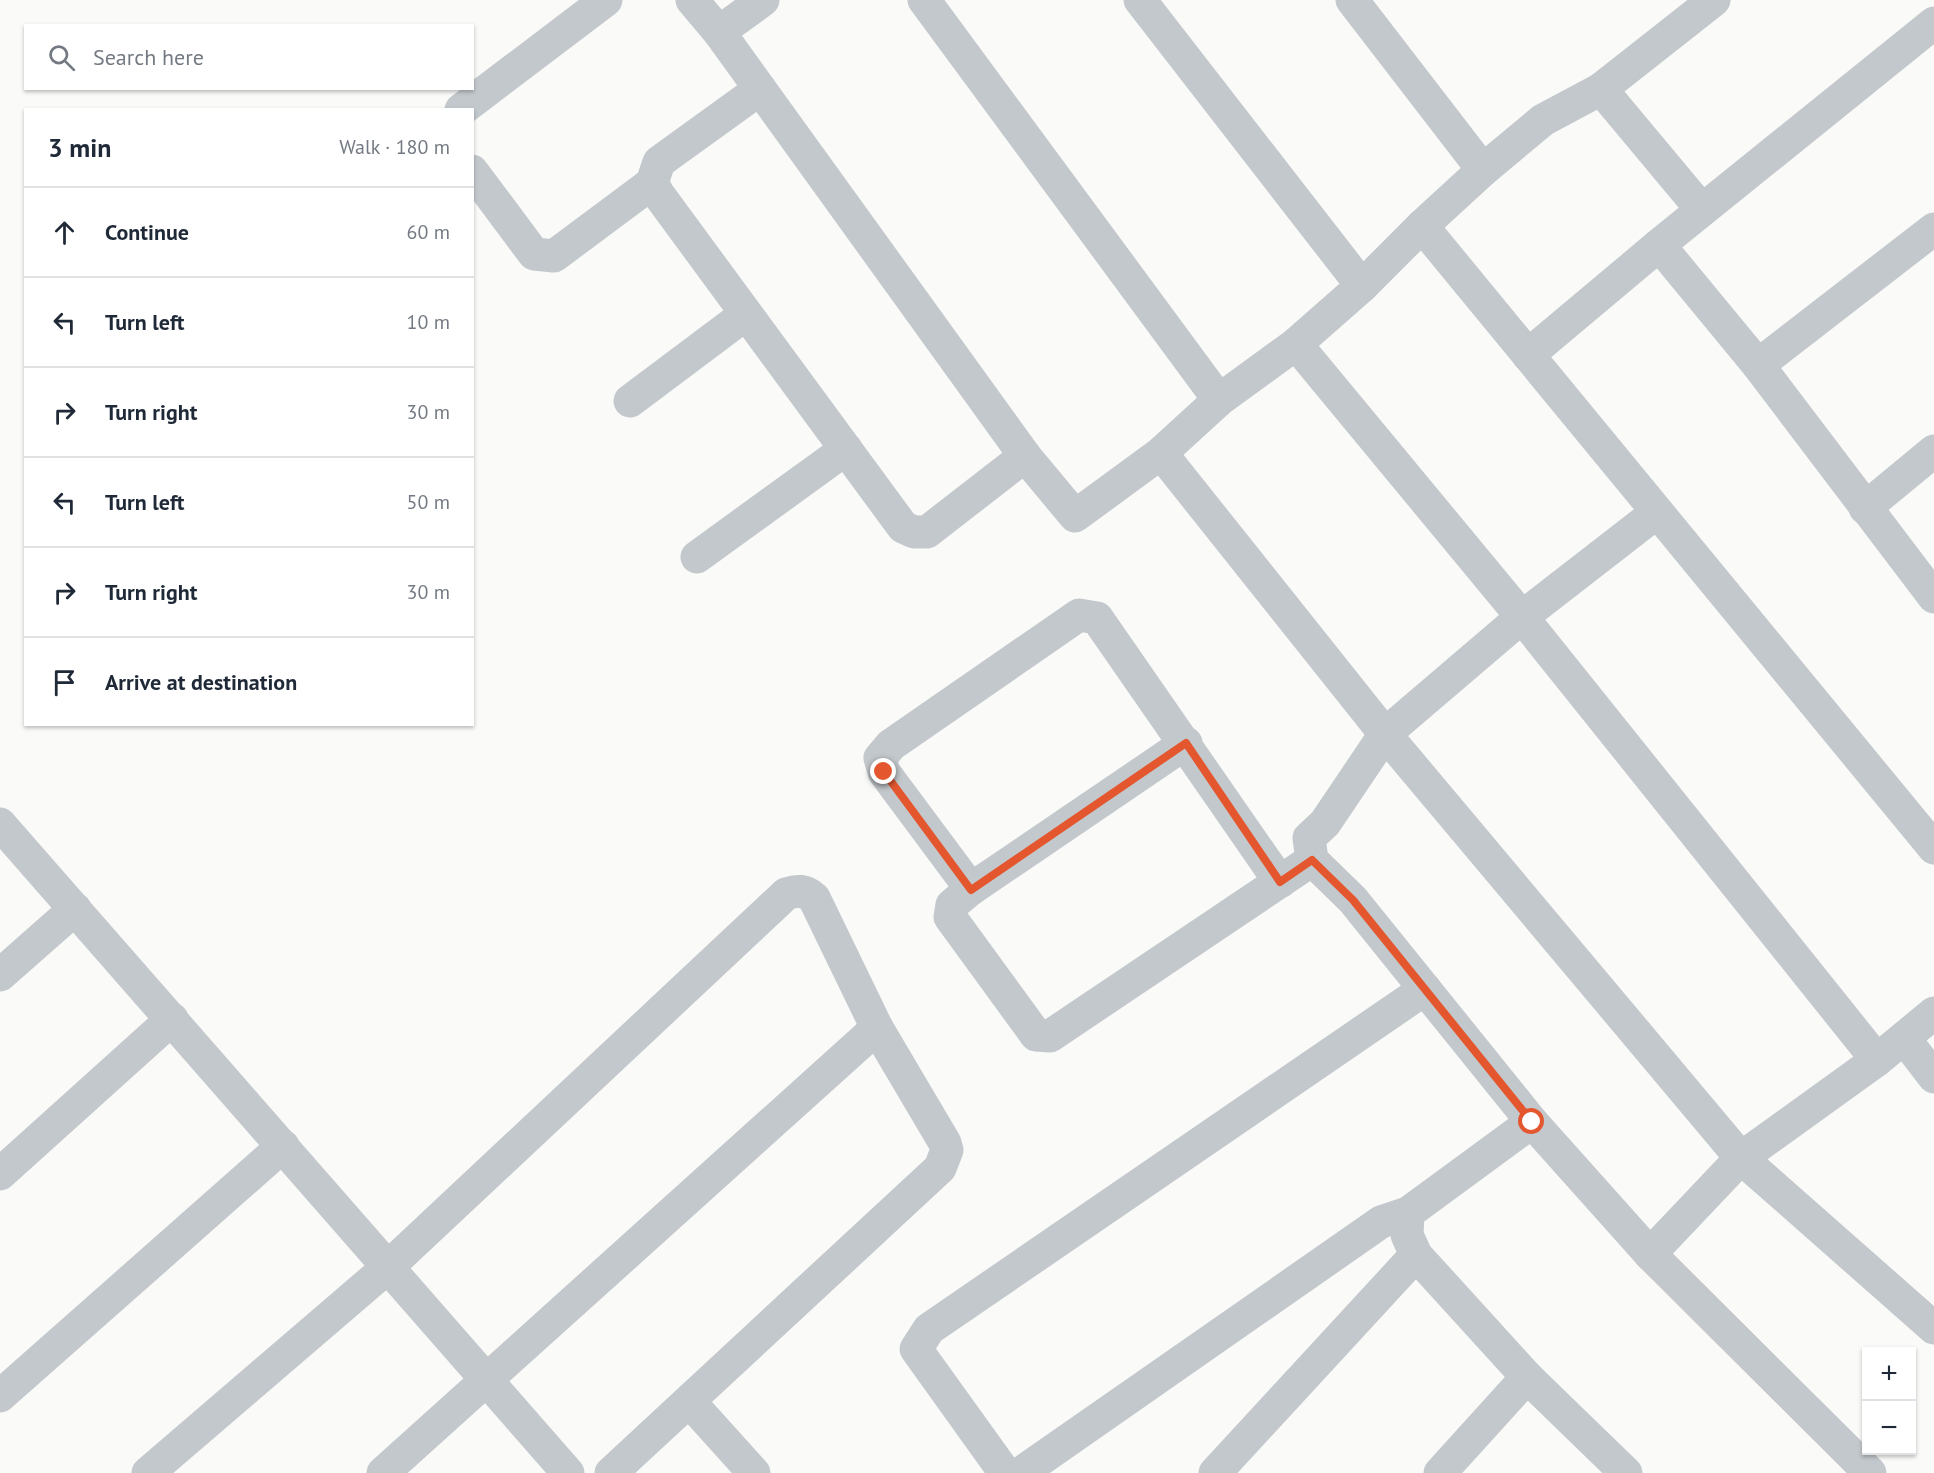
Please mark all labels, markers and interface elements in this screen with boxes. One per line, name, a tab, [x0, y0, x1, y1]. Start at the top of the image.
search box	[24, 24, 474, 90]
icon: search	[45, 41, 78, 74]
text: Search here	[93, 43, 204, 71]
text: 3 min	[48, 131, 111, 164]
text: Walk · 180 m	[339, 134, 450, 160]
icon: ahead	[48, 216, 81, 249]
text: Continue	[105, 218, 189, 246]
text: 60 m	[407, 219, 450, 245]
icon: left	[48, 306, 81, 339]
text: Turn left	[105, 308, 185, 336]
text: 10 m	[407, 309, 450, 335]
icon: right	[48, 396, 81, 429]
text: Turn right	[105, 398, 197, 426]
text: 30 m	[407, 399, 450, 425]
icon: left	[48, 486, 81, 519]
text: Turn left	[105, 488, 185, 516]
text: 50 m	[407, 489, 450, 515]
icon: right	[48, 576, 81, 609]
text: Turn right	[105, 578, 197, 606]
text: 30 m	[407, 579, 450, 605]
icon: arrive	[48, 666, 81, 699]
text: Arrive at destination	[105, 668, 297, 696]
route end	[870, 758, 896, 784]
route start	[1518, 1108, 1544, 1134]
map controls	[1862, 1347, 1916, 1455]
button: +	[1862, 1347, 1916, 1401]
button: −	[1862, 1401, 1916, 1455]

